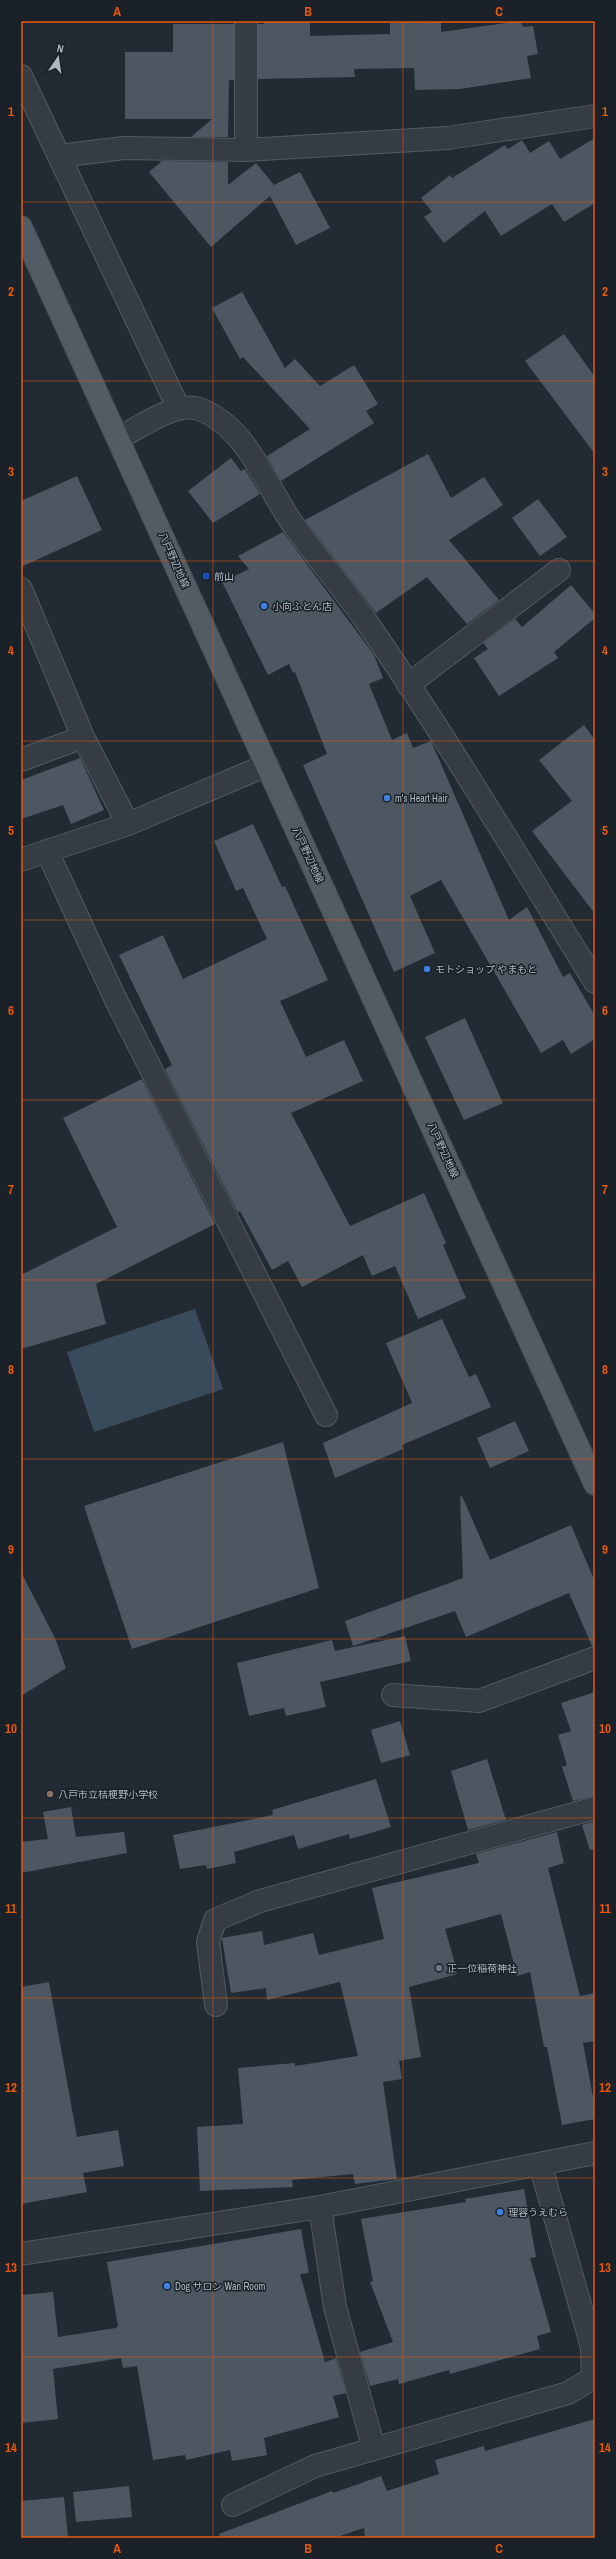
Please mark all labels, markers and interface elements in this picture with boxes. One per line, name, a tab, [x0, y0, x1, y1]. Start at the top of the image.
text: A	[113, 3, 121, 20]
text: B	[304, 3, 312, 20]
text: C	[495, 3, 503, 20]
north arrow	[38, 38, 78, 78]
text: N	[56, 41, 65, 56]
text: 1	[8, 103, 14, 120]
text: 1	[602, 103, 608, 120]
text: 2	[8, 283, 14, 300]
text: 2	[602, 283, 608, 300]
text: 3	[8, 463, 14, 480]
text: 3	[602, 463, 608, 480]
street label: 八戸野辺地線	[156, 530, 192, 590]
place label: 前山	[214, 570, 234, 583]
marker: 前山	[201, 571, 211, 581]
place label: 小向ふとん店	[272, 600, 332, 613]
marker: 小向ふとん店	[259, 601, 269, 611]
text: 4	[8, 642, 14, 659]
text: 4	[602, 642, 608, 659]
place label: m's Heart Hair	[395, 792, 448, 805]
marker: m's Heart Hair	[382, 793, 392, 803]
text: 5	[8, 822, 14, 839]
text: 5	[602, 822, 608, 839]
street label: 八戸野辺地線	[289, 825, 327, 885]
place label: モトショップ やまもと	[435, 963, 537, 976]
marker: モトショップ やまもと	[422, 964, 432, 974]
text: 6	[8, 1002, 14, 1019]
text: 6	[602, 1002, 608, 1019]
street label: 八戸野辺地線	[424, 1120, 462, 1180]
text: 7	[8, 1181, 14, 1198]
text: 7	[602, 1181, 608, 1198]
text: 8	[8, 1361, 14, 1378]
text: 8	[602, 1361, 608, 1378]
text: 9	[8, 1541, 14, 1558]
text: 9	[602, 1541, 608, 1558]
text: 10	[5, 1720, 17, 1737]
text: 10	[599, 1720, 611, 1737]
place label: 八戸市立桔梗野小学校	[58, 1788, 158, 1801]
marker: 八戸市立桔梗野小学校	[45, 1789, 55, 1799]
text: 11	[5, 1900, 17, 1917]
text: 11	[599, 1900, 611, 1917]
place label: 正一位稲荷神社	[447, 1962, 517, 1975]
marker: 正一位稲荷神社	[434, 1963, 444, 1973]
text: 12	[5, 2079, 17, 2096]
text: 12	[599, 2079, 611, 2096]
place label: 理容うえむら	[508, 2206, 568, 2219]
marker: 理容うえむら	[495, 2207, 505, 2217]
text: 13	[5, 2259, 17, 2276]
text: 13	[599, 2259, 611, 2276]
place label: Dog サロン Wan Room	[175, 2280, 265, 2293]
marker: Dog サロン Wan Room	[162, 2281, 172, 2291]
text: 14	[5, 2439, 17, 2456]
text: 14	[599, 2439, 611, 2456]
text: A	[113, 2540, 121, 2557]
text: B	[304, 2540, 312, 2557]
text: C	[495, 2540, 503, 2557]

